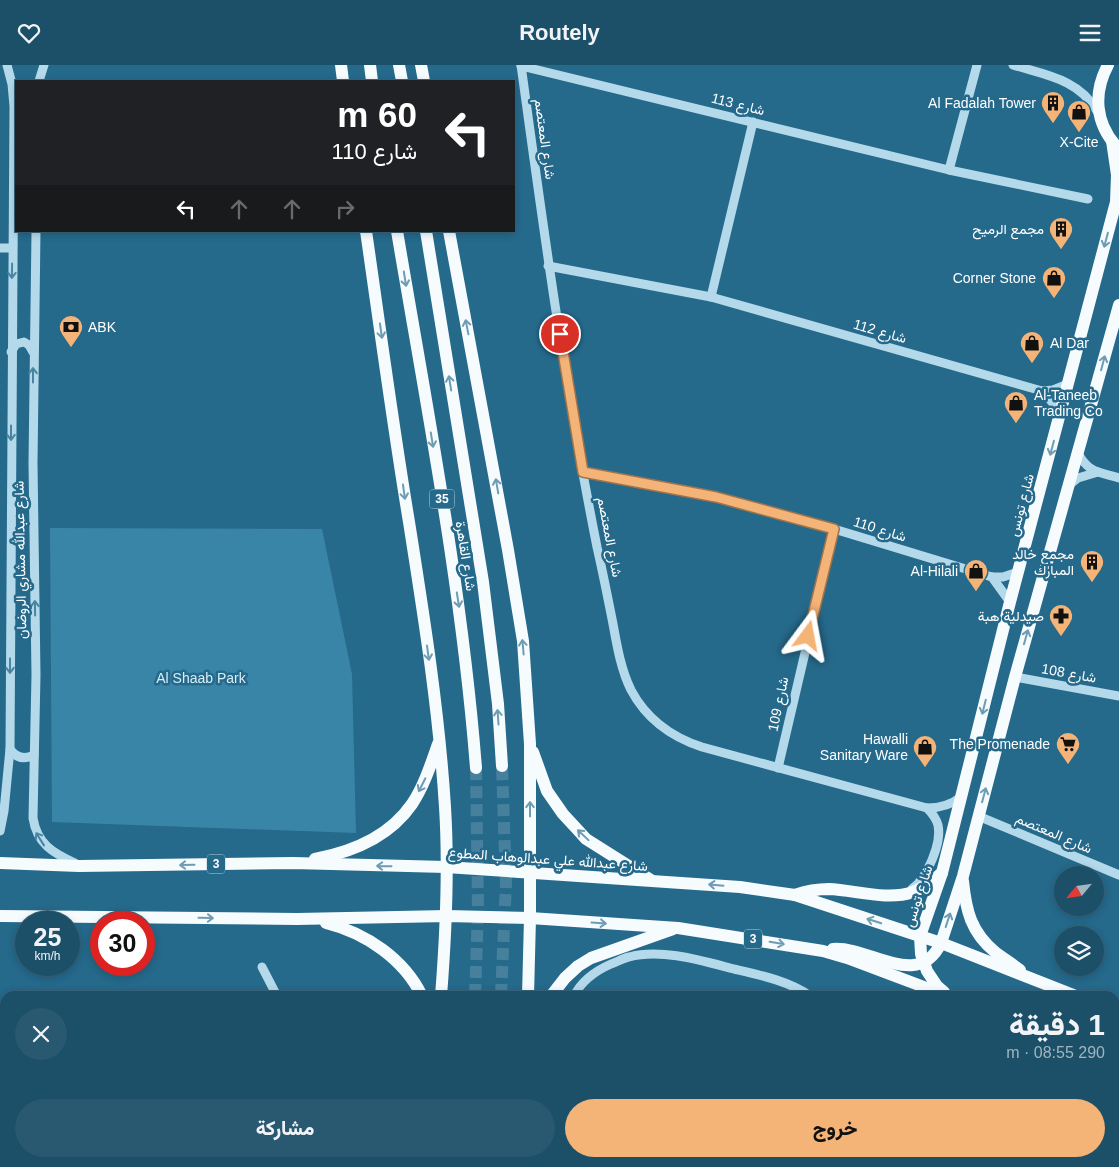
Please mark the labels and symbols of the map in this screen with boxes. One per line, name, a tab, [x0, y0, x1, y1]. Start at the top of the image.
street label: شارع 113	[709, 90, 766, 121]
building icon: Al Fadalah Tower	[1040, 90, 1066, 124]
place label: Al Fadalah Tower	[928, 95, 1036, 111]
street label: شارع المعتصم	[528, 98, 559, 181]
shop icon: X-Cite	[1066, 99, 1092, 133]
place label: X-Cite	[1060, 134, 1099, 150]
building icon: مجمع الرميح	[1048, 216, 1074, 250]
place label: مجمع الرميح	[972, 221, 1044, 240]
one-way arrow	[1101, 232, 1110, 248]
one-way arrow	[7, 262, 17, 278]
shop icon: Corner Stone	[1041, 265, 1067, 299]
place label: Corner Stone	[953, 270, 1036, 286]
one-way arrow	[401, 271, 411, 287]
pin	[539, 313, 581, 355]
bank icon: ABK	[58, 314, 84, 348]
street label: شارع 112	[851, 316, 908, 349]
place label: ABK	[88, 319, 117, 335]
one-way arrow	[462, 319, 472, 335]
one-way arrow	[376, 323, 386, 339]
shop icon: Al Dar	[1019, 330, 1045, 364]
place label: Al Dar	[1050, 335, 1089, 351]
one-way arrow	[1099, 356, 1108, 372]
one-way arrow	[28, 368, 38, 384]
one-way arrow	[445, 375, 455, 391]
place label: Al-Taneeb Trading Co	[1034, 387, 1103, 419]
shop icon: Al-Taneeb Trading Co	[1003, 390, 1029, 424]
one-way arrow	[6, 424, 16, 441]
one-way arrow	[427, 431, 437, 447]
one-way arrow	[1046, 440, 1056, 456]
street label: شارع تونس	[1005, 472, 1040, 539]
one-way arrow	[491, 479, 501, 495]
street label: شارع عبدالله مشاري الروضان	[11, 481, 33, 639]
one-way arrow	[399, 484, 409, 500]
road number: 35	[430, 489, 454, 509]
street label: شارع المعتصم	[591, 496, 626, 579]
street label: شارع 110	[851, 513, 908, 547]
street label: شارع القاهرة	[450, 520, 479, 593]
place label: مجمع خالد المبارك	[1012, 546, 1074, 579]
building icon: مجمع خالد المبارك	[1079, 549, 1105, 583]
shop icon: Al-Hilali	[963, 558, 989, 592]
place label: Al-Hilali	[911, 563, 958, 579]
one-way arrow	[453, 592, 463, 608]
one-way arrow	[30, 600, 40, 616]
pharmacy icon: صيدلية هبة	[1048, 603, 1074, 637]
place label: صيدلية هبة	[978, 608, 1044, 625]
position arrow	[781, 609, 833, 661]
one-way arrow	[1021, 630, 1031, 646]
one-way arrow	[519, 639, 528, 655]
one-way arrow	[424, 645, 434, 661]
one-way arrow	[5, 657, 15, 673]
street label: شارع 108	[1040, 660, 1098, 689]
park label: Al Shaab Park	[156, 670, 247, 686]
street label: شارع 109	[764, 675, 795, 733]
one-way arrow	[979, 699, 988, 715]
one-way arrow	[494, 709, 503, 725]
place label: Hawalli Sanitary Ware	[820, 731, 908, 763]
supermarket icon: The Promenade	[1055, 731, 1081, 765]
shop icon: Hawalli Sanitary Ware	[912, 734, 938, 768]
place label: The Promenade	[950, 736, 1050, 752]
one-way arrow	[417, 777, 426, 792]
one-way arrow	[980, 787, 989, 803]
one-way arrow	[525, 801, 535, 818]
street label: شارع المعتصم	[1012, 810, 1095, 859]
one-way arrow	[577, 830, 590, 841]
one-way arrow	[35, 832, 45, 846]
street label: شارع عبدالله علي عبدالوهاب المطوع	[447, 844, 648, 878]
road number: 3	[207, 855, 225, 874]
one-way arrow	[179, 860, 195, 869]
one-way arrow	[376, 861, 392, 870]
street label: شارع تونس	[901, 863, 938, 930]
north arrow	[1054, 866, 1104, 916]
one-way arrow	[709, 880, 725, 890]
speed limit sign: 30	[90, 911, 155, 976]
one-way arrow	[198, 913, 214, 923]
one-way arrow	[944, 913, 953, 929]
one-way arrow	[867, 916, 882, 925]
one-way arrow	[591, 918, 607, 927]
road number: 3	[744, 929, 762, 949]
one-way arrow	[769, 938, 785, 948]

